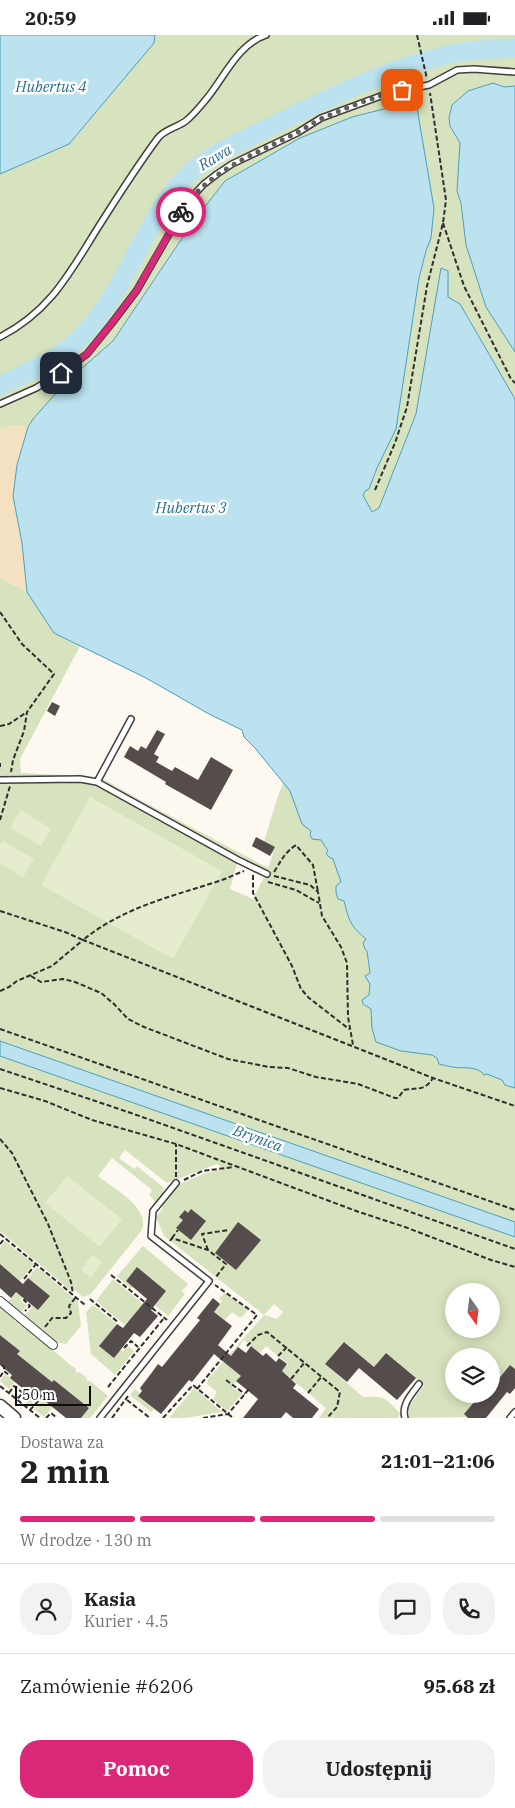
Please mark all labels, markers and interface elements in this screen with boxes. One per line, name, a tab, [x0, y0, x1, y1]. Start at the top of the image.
text: 20:59	[25, 6, 76, 30]
pin	[381, 69, 423, 111]
icon: bag	[388, 76, 416, 104]
water label: Hubertus 4	[15, 77, 86, 96]
water label: Rawa	[194, 139, 236, 175]
courier	[156, 187, 206, 237]
icon: bike	[167, 198, 195, 226]
pin	[40, 352, 82, 394]
icon: home	[47, 359, 75, 387]
water label: Hubertus 3	[155, 498, 227, 517]
water label: Brynica	[230, 1120, 286, 1156]
north arrow	[445, 1283, 500, 1337]
map controls	[445, 1283, 500, 1403]
button: layers	[445, 1348, 500, 1403]
scale bar	[15, 1383, 91, 1406]
text: 50 m	[22, 1386, 55, 1404]
text: Dostawa za	[20, 1432, 104, 1452]
text: 21:01–21:06	[381, 1449, 495, 1473]
text: 2 min	[20, 1450, 110, 1492]
text: W drodze · 130 m	[20, 1530, 152, 1550]
button: person	[20, 1583, 72, 1635]
button: chat	[379, 1583, 431, 1635]
button: phone	[443, 1583, 495, 1635]
text: Kasia	[84, 1587, 136, 1611]
text: Kurier · 4.5	[84, 1611, 169, 1631]
text: Zamówienie #6206	[20, 1674, 194, 1698]
text: 95.68 zł	[424, 1674, 495, 1698]
button: Pomoc	[20, 1740, 253, 1798]
button: Udostępnij	[263, 1740, 495, 1798]

